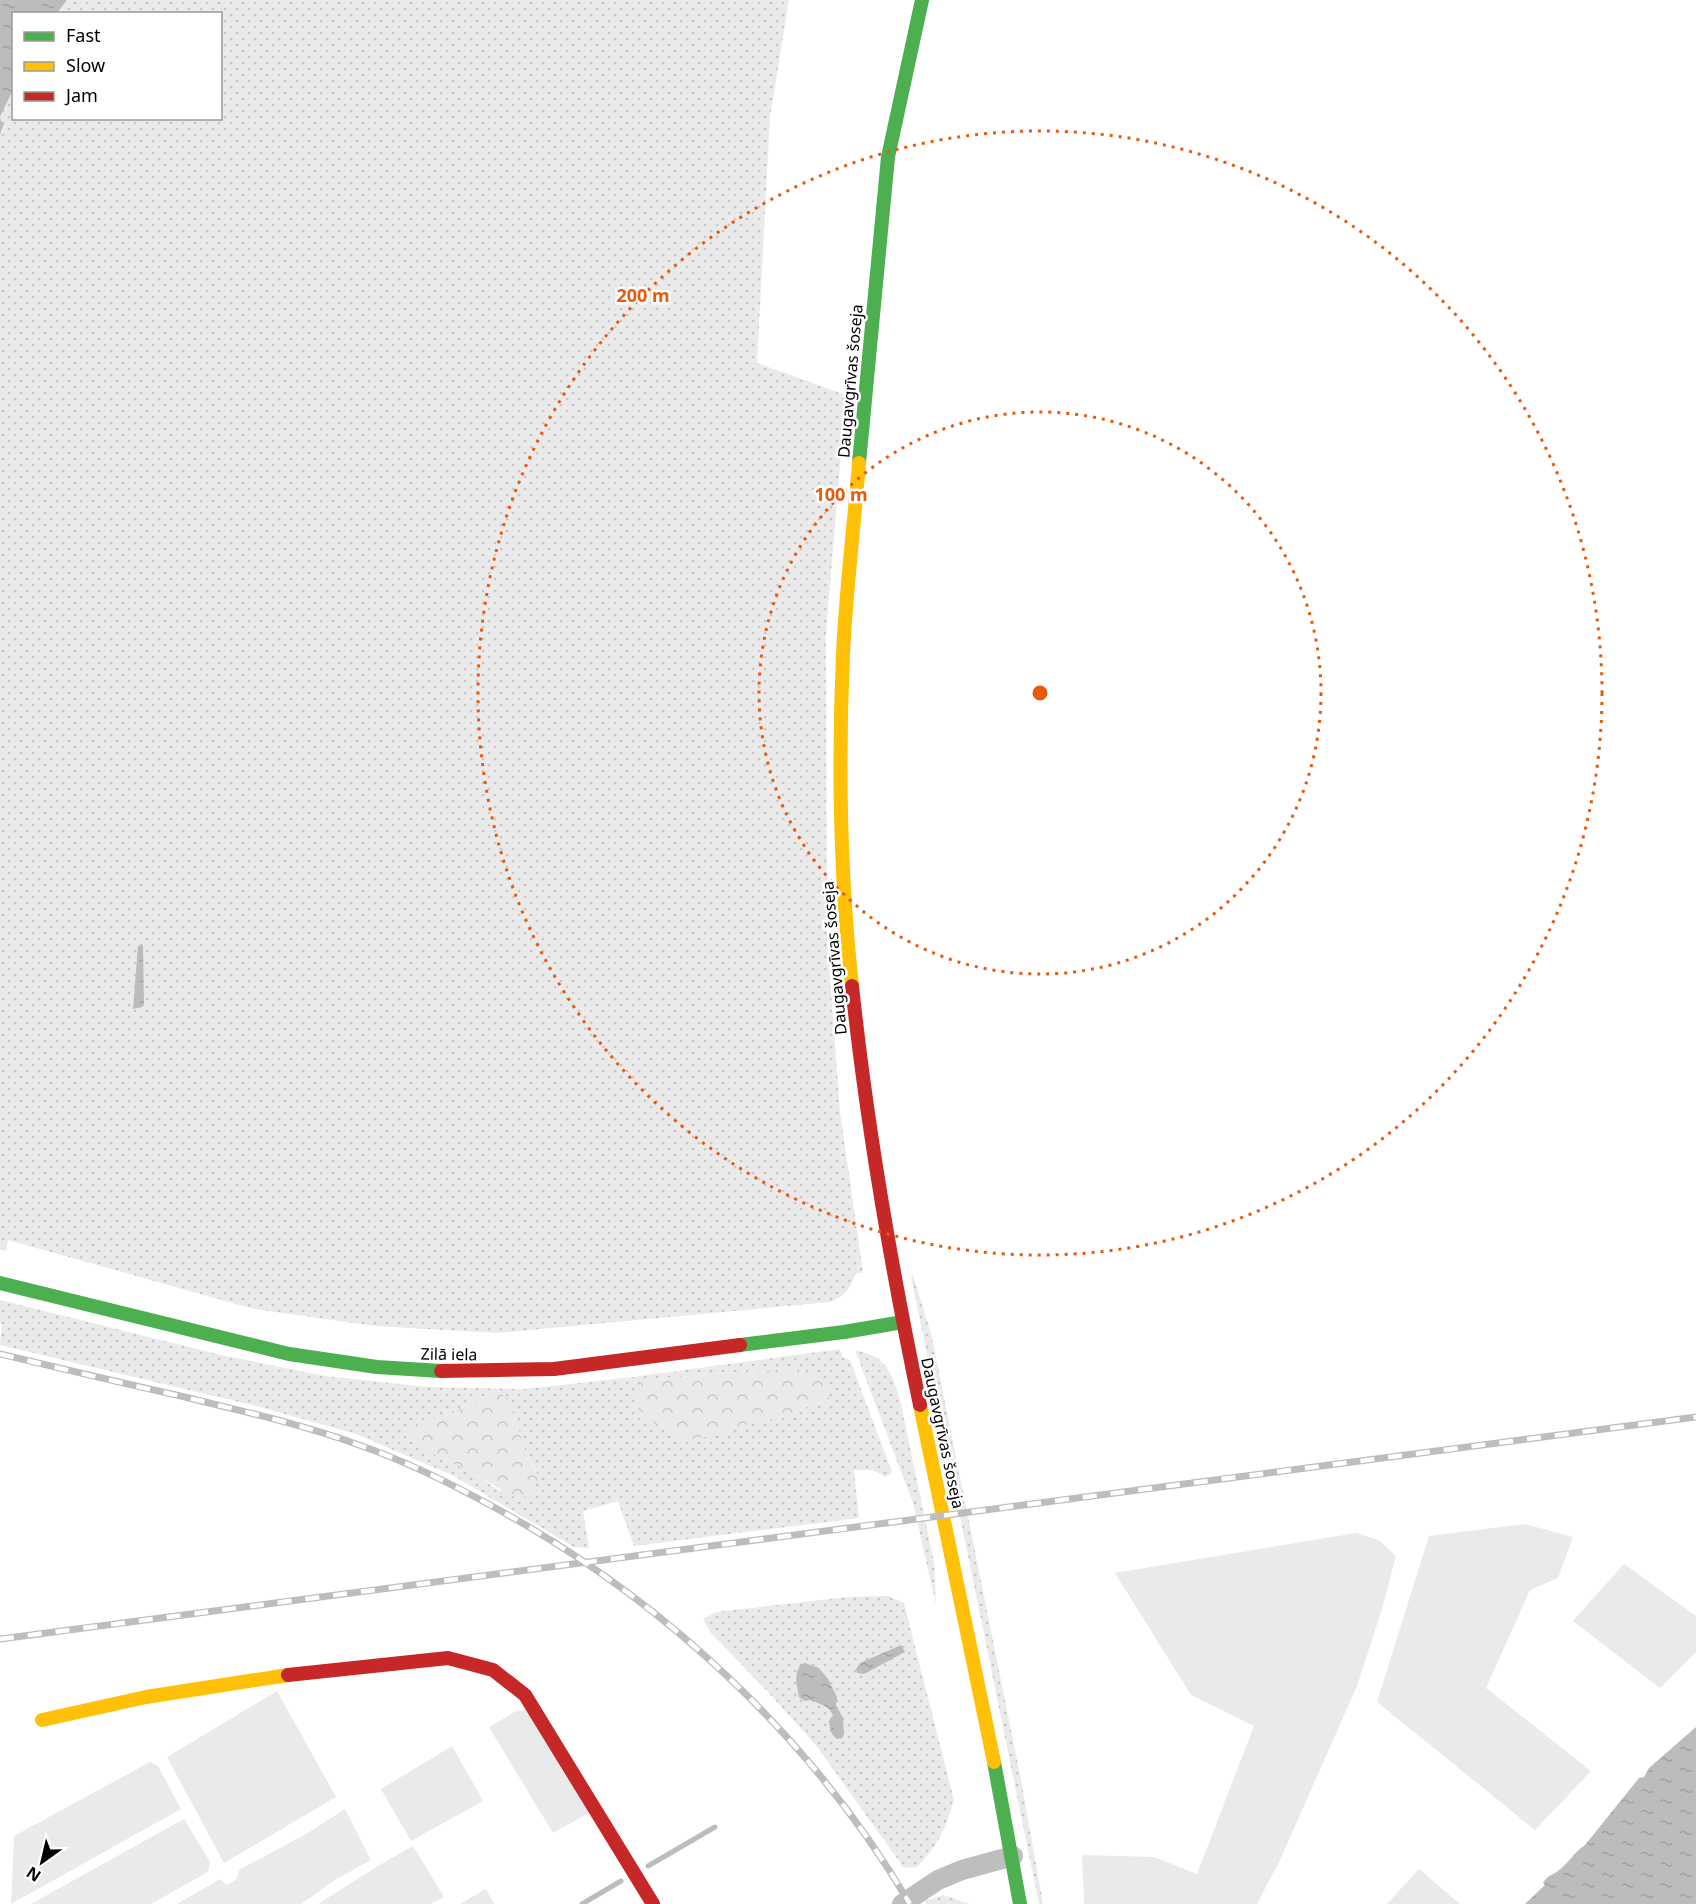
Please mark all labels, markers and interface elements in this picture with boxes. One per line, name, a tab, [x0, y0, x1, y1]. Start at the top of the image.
legend	[12, 12, 222, 120]
text: Fast	[66, 23, 101, 47]
text: Slow	[66, 53, 105, 77]
text: Jam	[64, 83, 98, 107]
text: 200 m	[616, 283, 670, 307]
street label: Daugavgrīvas šoseja	[832, 303, 868, 459]
text: 100 m	[814, 482, 868, 506]
centre of rings	[1030, 683, 1050, 703]
street label: Daugavgrīvas šoseja	[816, 880, 852, 1036]
street label: Zilā iela	[420, 1343, 478, 1365]
street label: Daugavgrīvas šoseja	[916, 1355, 970, 1511]
north arrow	[12, 1832, 72, 1892]
text: N	[22, 1862, 45, 1887]

